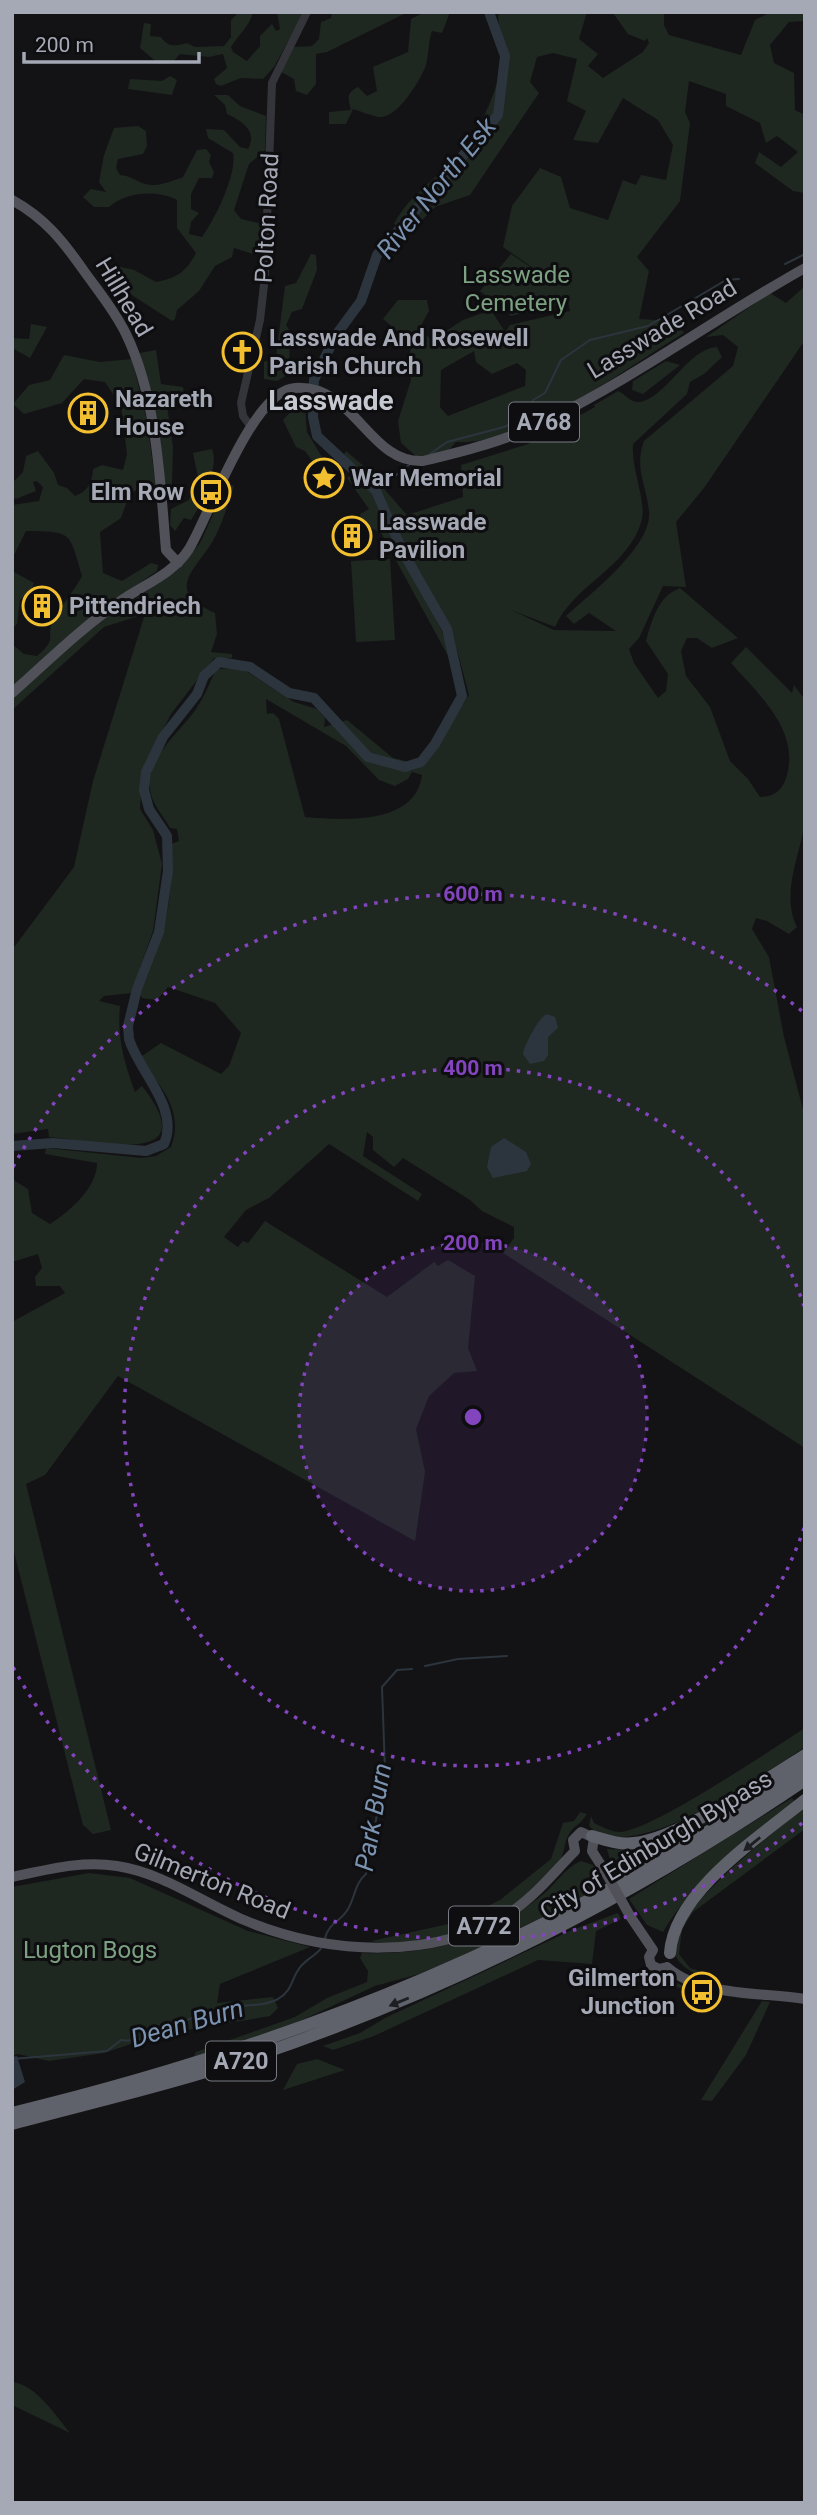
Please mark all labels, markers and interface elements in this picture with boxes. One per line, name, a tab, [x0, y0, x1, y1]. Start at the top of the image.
scale bar	[24, 21, 200, 65]
text: 200 m	[35, 33, 94, 57]
water label: River North Esk	[370, 111, 503, 264]
street label: Polton Road	[250, 152, 284, 284]
street label: Hillhead	[90, 252, 158, 342]
park label: Lasswade Cemetery	[462, 261, 570, 317]
street label: Lasswade Road	[582, 273, 742, 385]
place label: Lasswade And Rosewell Parish Church	[269, 324, 529, 380]
church icon: Lasswade And Rosewell Parish Church	[221, 331, 263, 373]
district label: Lasswade	[268, 384, 394, 417]
place label: Nazareth House	[115, 385, 213, 441]
building icon: Nazareth House	[67, 392, 109, 434]
road number: A768	[509, 402, 579, 442]
place icon: War Memorial	[303, 457, 345, 499]
place label: War Memorial	[351, 464, 502, 492]
bus stop icon: Elm Row	[190, 471, 232, 513]
place label: Elm Row	[91, 478, 184, 506]
place label: Lasswade Pavilion	[379, 508, 486, 564]
building icon: Lasswade Pavilion	[331, 515, 373, 557]
building icon: Pittendriech	[21, 585, 63, 627]
place label: Pittendriech	[69, 592, 201, 620]
text: 600 m	[443, 882, 503, 906]
text: 400 m	[443, 1056, 503, 1080]
text: 200 m	[443, 1231, 503, 1255]
centre of rings	[461, 1405, 485, 1429]
water label: Park Burn	[349, 1761, 397, 1873]
street label: City of Edinburgh Bypass	[535, 1765, 777, 1925]
one-way arrow	[744, 1836, 761, 1851]
street label: Gilmerton Road	[130, 1837, 294, 1925]
road number: A772	[449, 1907, 519, 1946]
park label: Lugton Bogs	[23, 1936, 157, 1964]
place label: Gilmerton Junction	[568, 1964, 675, 2020]
bus stop icon: Gilmerton Junction	[681, 1971, 723, 2013]
water label: Dean Burn	[127, 1993, 247, 2053]
one-way arrow	[389, 1996, 409, 2008]
road number: A720	[206, 2042, 276, 2080]

